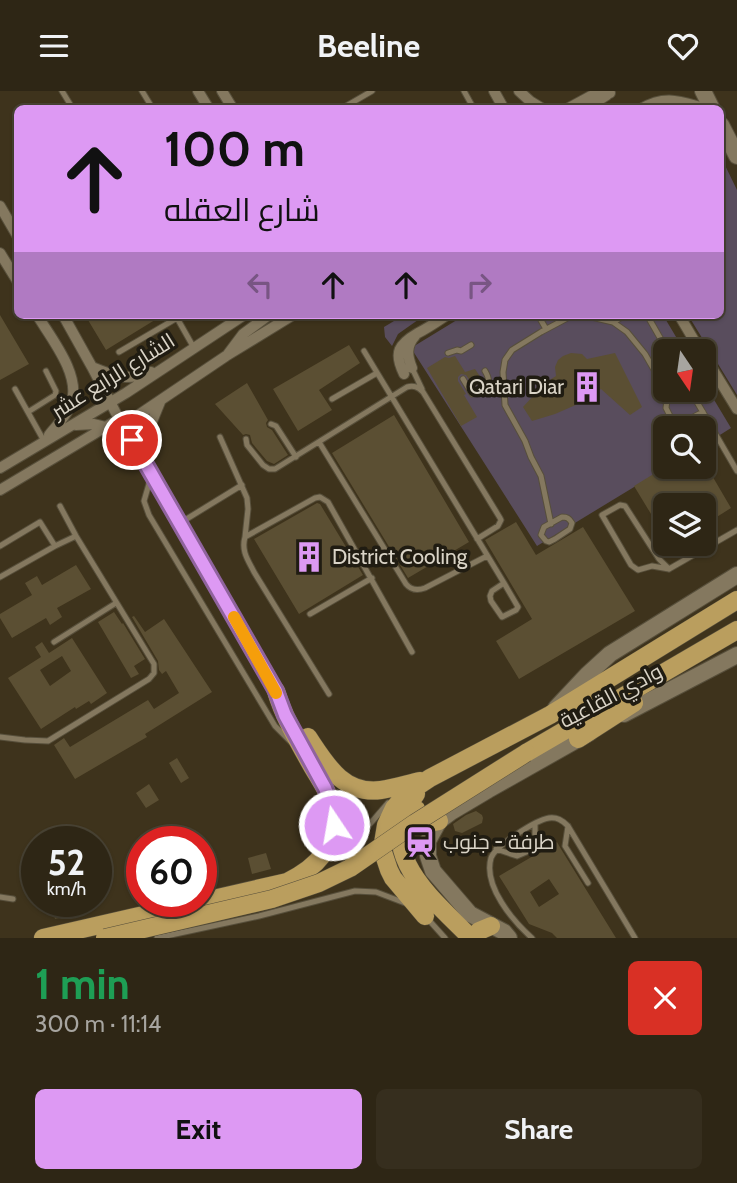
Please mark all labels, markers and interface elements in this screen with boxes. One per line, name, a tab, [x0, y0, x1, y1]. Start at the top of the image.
text: Beeline	[317, 26, 420, 65]
icon: menu	[35, 27, 73, 65]
icon: heart	[664, 27, 702, 65]
text: 100 m	[164, 119, 305, 178]
icon: ahead	[49, 133, 140, 224]
text: شارع العقله	[164, 190, 320, 229]
icon: left	[241, 266, 279, 304]
icon: ahead	[314, 266, 352, 304]
icon: ahead	[387, 266, 425, 304]
icon: right	[460, 266, 498, 304]
street label: الشارع الرابع عشر	[46, 328, 180, 426]
north arrow	[653, 339, 716, 403]
map controls	[653, 339, 716, 556]
building icon: Qatari Diar	[570, 370, 604, 404]
place label: Qatari Diar	[469, 374, 564, 399]
pin	[102, 410, 162, 470]
button: search	[653, 416, 716, 479]
icon: arrive	[113, 421, 151, 459]
button: layers	[653, 493, 716, 556]
building icon: District Cooling	[292, 540, 326, 574]
place label: District Cooling	[332, 544, 468, 569]
street label: وادي القاعية	[555, 658, 668, 737]
position arrow	[297, 788, 371, 862]
station icon: طرفة - جنوب	[403, 825, 437, 859]
speed limit sign: 60	[126, 826, 217, 917]
place label: طرفة - جنوب	[443, 829, 555, 854]
text: 52	[48, 841, 85, 884]
text: km/h	[47, 878, 86, 900]
text: 1 min	[35, 958, 130, 1010]
button: close	[628, 961, 702, 1035]
text: 300 m · 11:14	[35, 1010, 161, 1038]
button: Exit	[35, 1089, 362, 1169]
button: Share	[376, 1089, 702, 1169]

